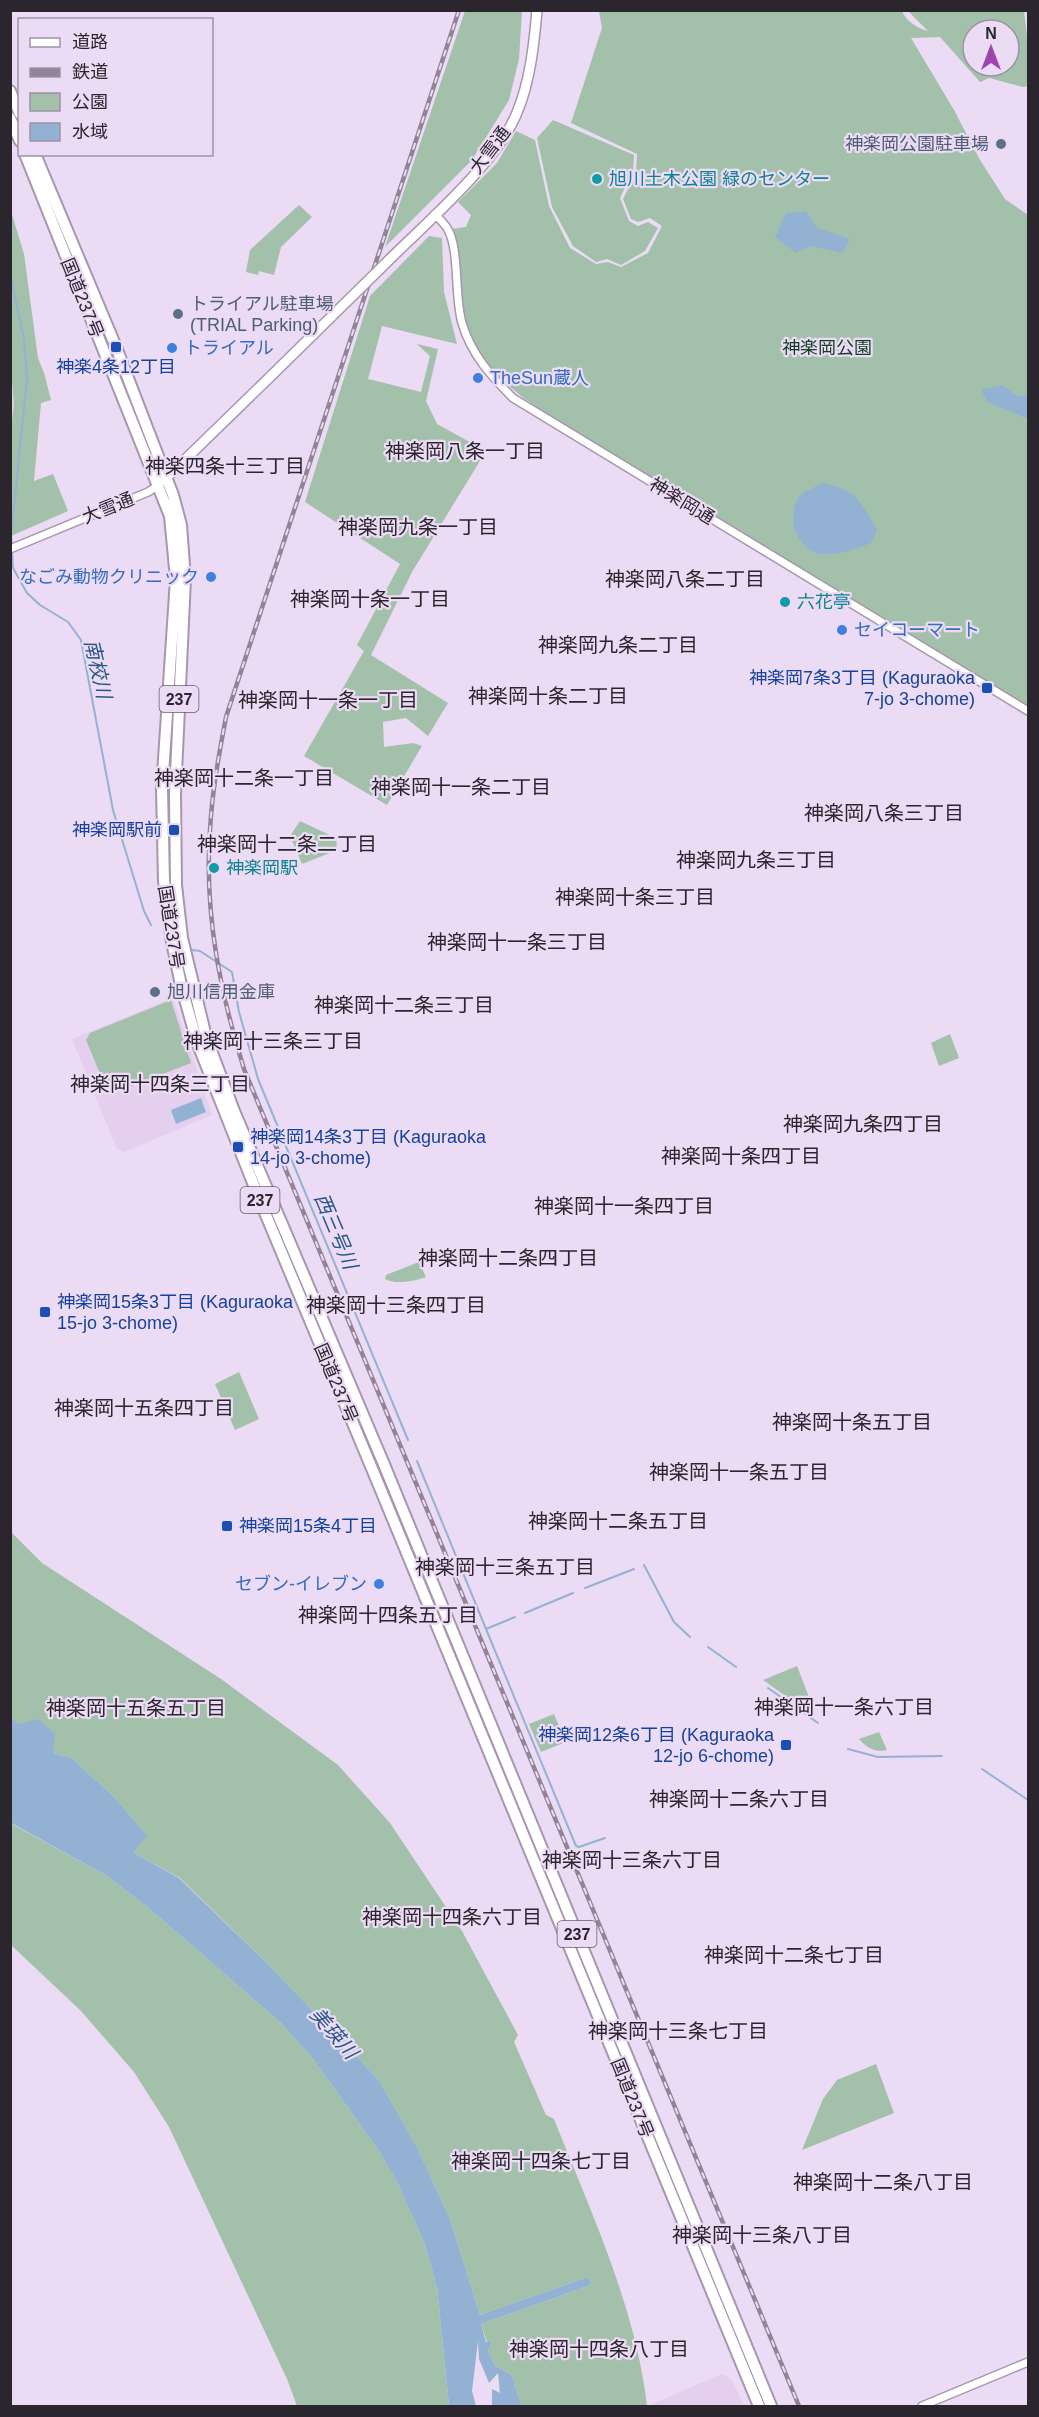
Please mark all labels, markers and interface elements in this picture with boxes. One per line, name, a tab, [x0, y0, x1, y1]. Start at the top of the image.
legend	[18, 18, 213, 156]
north arrow	[961, 18, 1021, 78]
text: N	[985, 25, 997, 42]
text: 道路	[72, 32, 108, 52]
text: 鉄道	[72, 62, 108, 82]
text: 公園	[72, 92, 108, 112]
text: 水域	[72, 122, 108, 142]
street label: 大雪通	[466, 122, 514, 178]
place label: 神楽岡公園駐車場	[845, 134, 989, 154]
marker: 神楽岡公園駐車場	[994, 137, 1008, 151]
place label: 旭川土木公園 緑のセンター	[609, 169, 830, 189]
marker: 旭川土木公園 緑のセンター	[590, 172, 604, 186]
street label: 国道237号	[57, 255, 107, 341]
place label: トライアル駐車場 (TRIAL Parking)	[190, 294, 334, 335]
marker: トライアル駐車場 (TRIAL Parking)	[171, 307, 185, 321]
place label: トライアル	[184, 338, 274, 358]
park label: 神楽岡公園	[782, 338, 872, 358]
marker: 神楽4条12丁目	[109, 340, 123, 354]
marker: トライアル	[165, 341, 179, 355]
place label: 神楽4条12丁目	[56, 357, 176, 377]
place label: TheSun蔵人	[490, 368, 589, 388]
marker: TheSun蔵人	[471, 371, 485, 385]
district label: 神楽岡八条一丁目	[385, 440, 545, 462]
district label: 神楽四条十三丁目	[145, 455, 305, 477]
street label: 神楽岡通	[646, 474, 718, 528]
street label: 大雪通	[79, 489, 137, 527]
district label: 神楽岡九条一丁目	[338, 516, 498, 538]
place label: なごみ動物クリニック	[19, 567, 199, 587]
district label: 神楽岡八条二丁目	[605, 568, 765, 590]
marker: なごみ動物クリニック	[204, 570, 218, 584]
district label: 神楽岡十条一丁目	[290, 588, 450, 610]
place label: 六花亭	[797, 592, 851, 612]
marker: 六花亭	[778, 595, 792, 609]
place label: セイコーマート	[854, 620, 980, 640]
marker: セイコーマート	[835, 623, 849, 637]
district label: 神楽岡九条二丁目	[538, 634, 698, 656]
water label: 南校川	[81, 637, 116, 703]
place label: 神楽岡7条3丁目 (Kaguraoka 7-jo 3-chome)	[749, 668, 976, 709]
marker: 神楽岡7条3丁目 (Kaguraoka 7-jo 3-chome)	[980, 681, 994, 695]
district label: 神楽岡十条二丁目	[468, 685, 628, 707]
road number: 237	[160, 686, 198, 712]
district label: 神楽岡十一条一丁目	[238, 689, 418, 711]
district label: 神楽岡十二条一丁目	[154, 767, 334, 789]
district label: 神楽岡十一条二丁目	[371, 776, 551, 798]
district label: 神楽岡八条三丁目	[804, 802, 964, 824]
place label: 神楽岡駅前	[72, 820, 162, 840]
marker: 神楽岡駅前	[167, 823, 181, 837]
district label: 神楽岡十二条二丁目	[197, 833, 377, 855]
district label: 神楽岡九条三丁目	[676, 849, 836, 871]
place label: 神楽岡駅	[226, 858, 298, 878]
marker: 神楽岡駅	[207, 861, 221, 875]
street label: 国道237号	[155, 884, 187, 970]
district label: 神楽岡十条三丁目	[555, 886, 715, 908]
district label: 神楽岡十一条三丁目	[427, 931, 607, 953]
place label: 旭川信用金庫	[167, 982, 275, 1002]
marker: 旭川信用金庫	[148, 985, 162, 999]
district label: 神楽岡十二条三丁目	[314, 994, 494, 1016]
district label: 神楽岡十三条三丁目	[183, 1030, 363, 1052]
district label: 神楽岡十四条三丁目	[70, 1073, 250, 1095]
district label: 神楽岡九条四丁目	[783, 1113, 943, 1135]
place label: 神楽岡14条3丁目 (Kaguraoka 14-jo 3-chome)	[250, 1127, 487, 1168]
marker: 神楽岡14条3丁目 (Kaguraoka 14-jo 3-chome)	[231, 1140, 245, 1154]
district label: 神楽岡十条四丁目	[661, 1145, 821, 1167]
road number: 237	[240, 1187, 280, 1213]
water label: 西三号川	[310, 1190, 363, 1274]
district label: 神楽岡十一条四丁目	[534, 1195, 714, 1217]
district label: 神楽岡十二条四丁目	[418, 1247, 598, 1269]
place label: 神楽岡15条3丁目 (Kaguraoka 15-jo 3-chome)	[57, 1292, 294, 1333]
district label: 神楽岡十三条四丁目	[306, 1294, 486, 1316]
marker: 神楽岡15条3丁目 (Kaguraoka 15-jo 3-chome)	[38, 1305, 52, 1319]
street label: 国道237号	[310, 1340, 362, 1426]
district label: 神楽岡十五条四丁目	[54, 1397, 234, 1419]
district label: 神楽岡十条五丁目	[772, 1411, 932, 1433]
district label: 神楽岡十一条五丁目	[649, 1461, 829, 1483]
district label: 神楽岡十二条五丁目	[528, 1510, 708, 1532]
place label: 神楽岡15条4丁目	[239, 1516, 377, 1536]
marker: 神楽岡15条4丁目	[220, 1519, 234, 1533]
district label: 神楽岡十三条五丁目	[415, 1556, 595, 1578]
place label: セブン-イレブン	[235, 1574, 367, 1594]
marker: セブン-イレブン	[372, 1577, 386, 1591]
district label: 神楽岡十四条五丁目	[298, 1604, 478, 1626]
district label: 神楽岡十一条六丁目	[754, 1696, 934, 1718]
district label: 神楽岡十五条五丁目	[46, 1697, 226, 1719]
place label: 神楽岡12条6丁目 (Kaguraoka 12-jo 6-chome)	[538, 1725, 775, 1766]
marker: 神楽岡12条6丁目 (Kaguraoka 12-jo 6-chome)	[779, 1738, 793, 1752]
district label: 神楽岡十二条六丁目	[649, 1788, 829, 1810]
district label: 神楽岡十三条六丁目	[542, 1849, 722, 1871]
district label: 神楽岡十四条六丁目	[362, 1906, 542, 1928]
road number: 237	[558, 1921, 596, 1947]
district label: 神楽岡十二条七丁目	[704, 1944, 884, 1966]
water label: 美瑛川	[306, 2003, 363, 2064]
district label: 神楽岡十三条七丁目	[588, 2020, 768, 2042]
street label: 国道237号	[607, 2055, 657, 2141]
district label: 神楽岡十四条七丁目	[451, 2150, 631, 2172]
district label: 神楽岡十二条八丁目	[793, 2171, 973, 2193]
district label: 神楽岡十三条八丁目	[672, 2224, 852, 2246]
district label: 神楽岡十四条八丁目	[509, 2338, 689, 2360]

